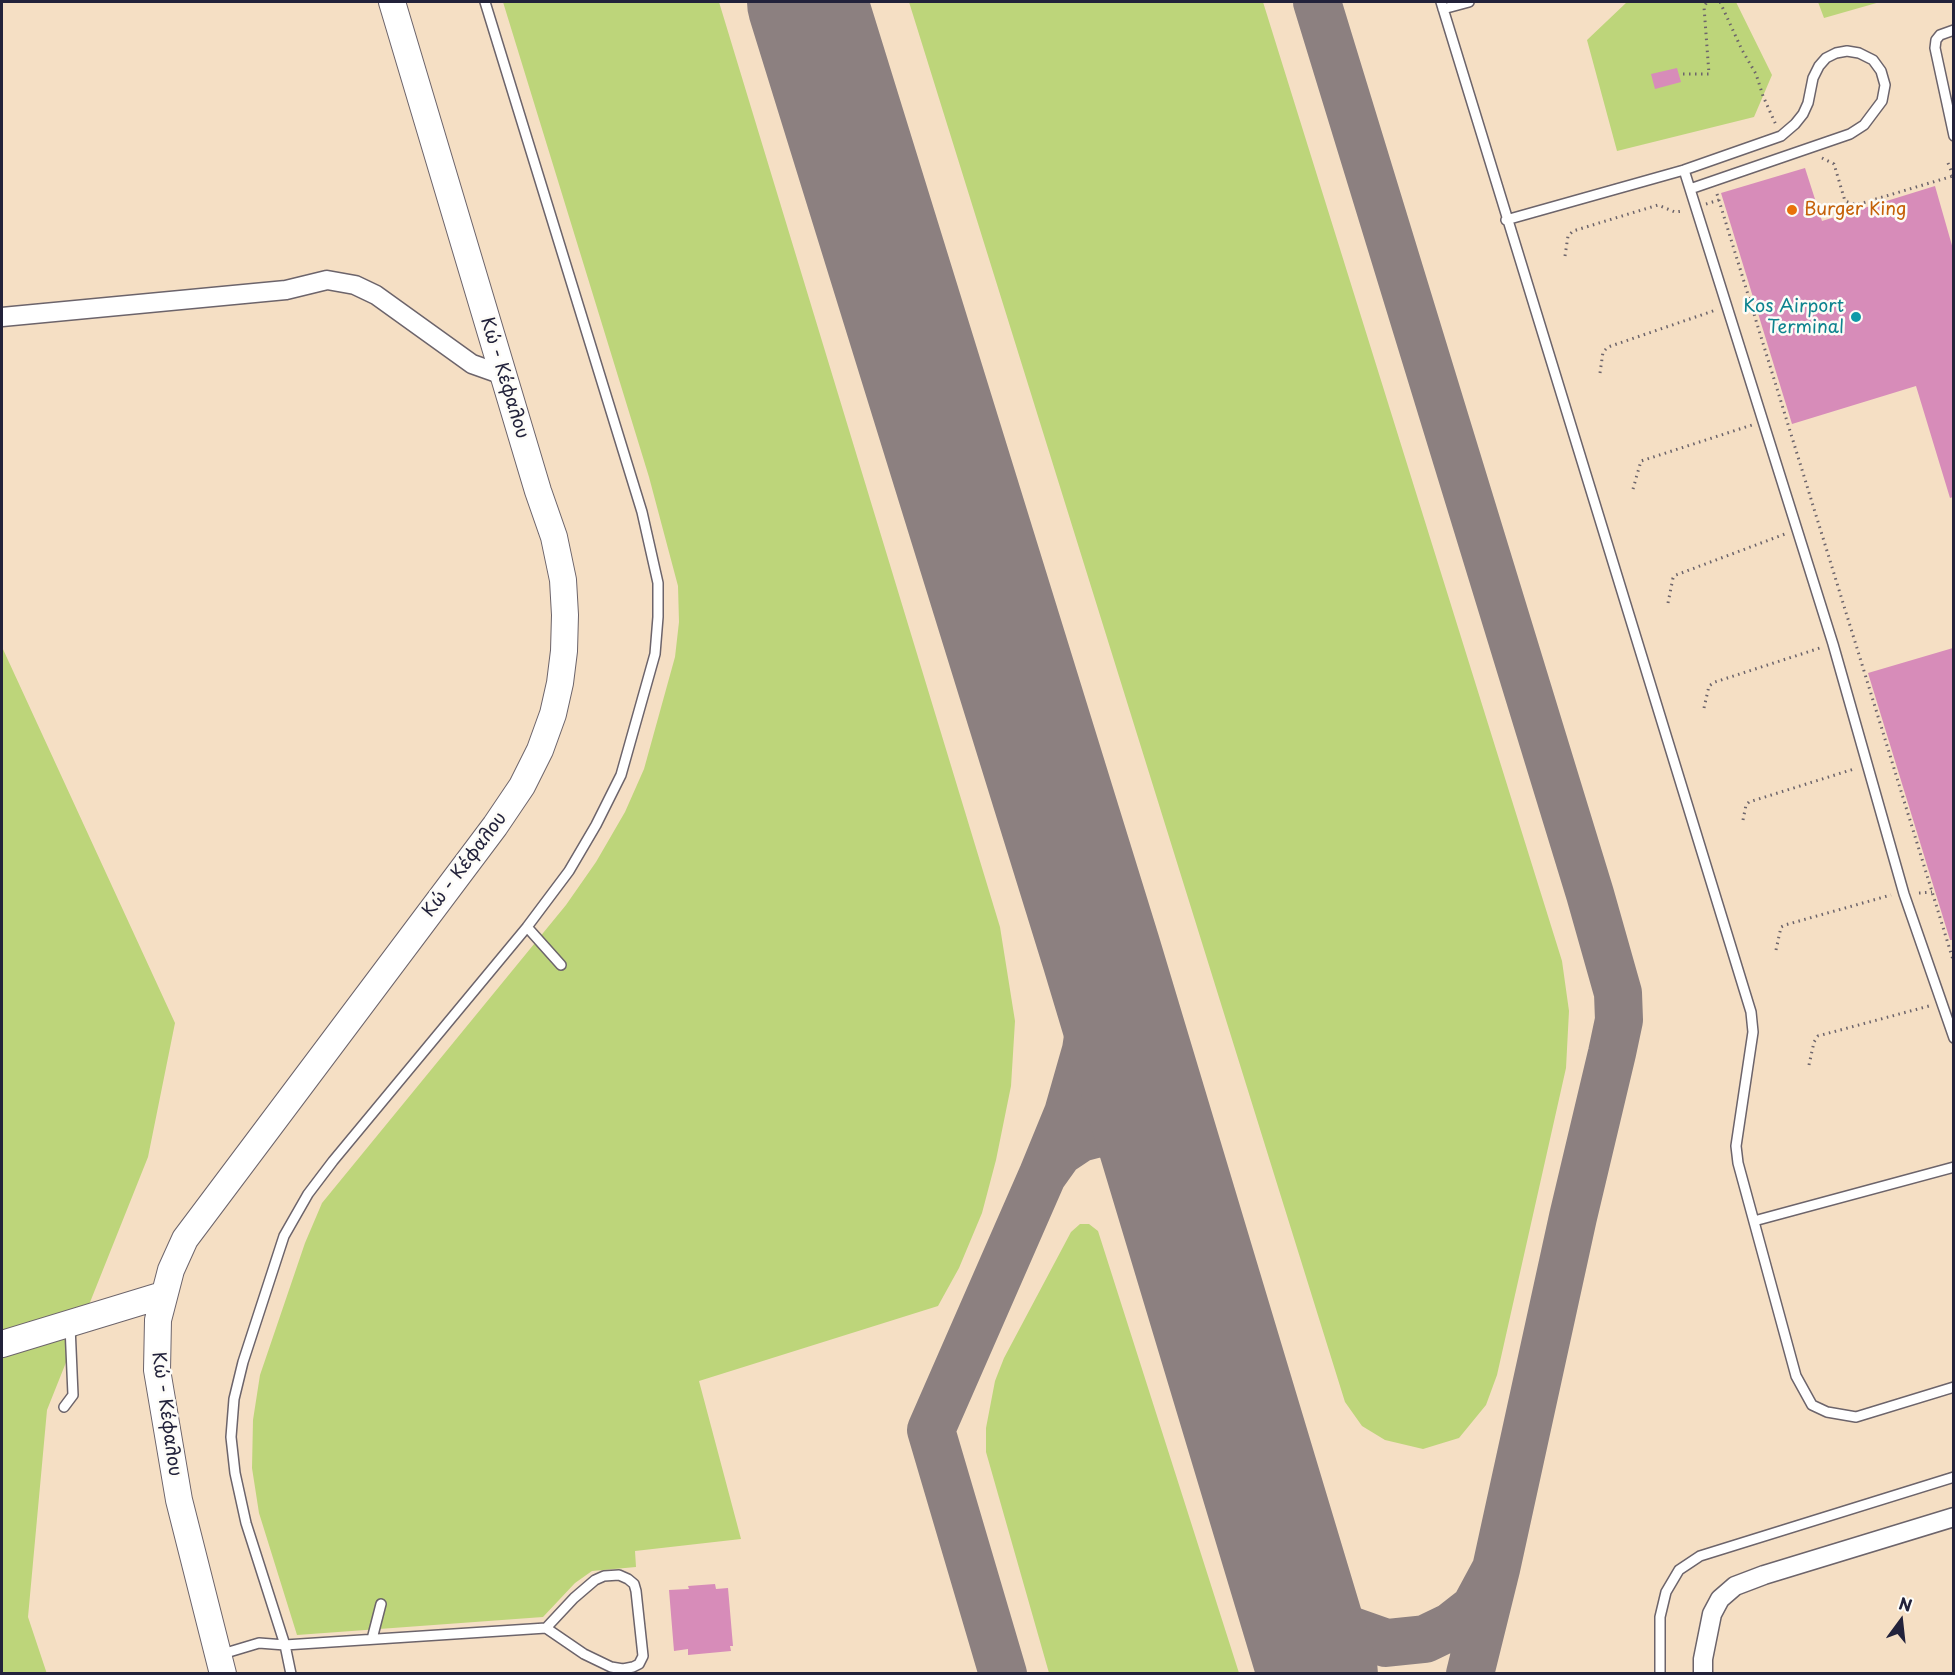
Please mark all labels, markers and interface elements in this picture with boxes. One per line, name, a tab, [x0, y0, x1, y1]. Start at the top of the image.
place label: Burger King	[1804, 199, 1906, 221]
marker: Burger King	[1785, 203, 1799, 217]
place label: Kos Airport Terminal	[1743, 296, 1844, 338]
marker: Kos Airport Terminal	[1849, 310, 1863, 324]
street label: Κώ - Κέφαλου	[475, 315, 533, 441]
street label: Κώ - Κέφαλου	[419, 808, 511, 922]
street label: Κώ - Κέφαλου	[147, 1350, 185, 1478]
text: N	[1896, 1590, 1915, 1617]
north arrow	[1871, 1591, 1931, 1651]

